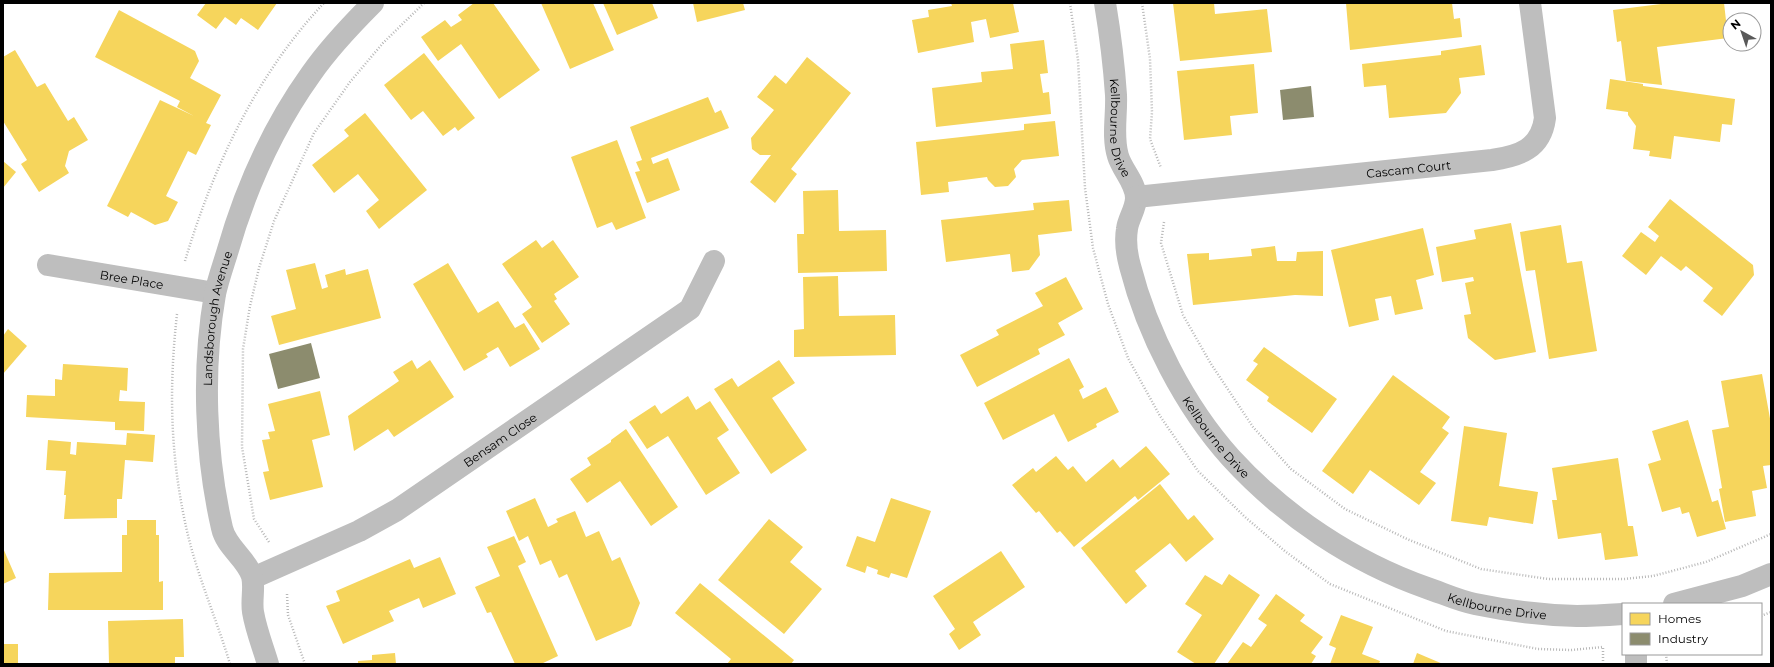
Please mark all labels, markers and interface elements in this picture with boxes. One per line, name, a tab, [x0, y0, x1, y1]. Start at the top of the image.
north arrow	[1722, 12, 1762, 52]
text: N	[1728, 16, 1743, 33]
street label: Kellbourne Drive	[1107, 78, 1134, 180]
street label: Cascam Court	[1366, 157, 1452, 181]
street label: Landsborough Avenue	[199, 249, 235, 386]
street label: Bree Place	[99, 266, 165, 292]
street label: Kellbourne Drive	[1180, 393, 1253, 481]
street label: Bensam Close	[460, 409, 539, 470]
street label: Kellbourne Drive	[1446, 589, 1547, 622]
legend	[1622, 603, 1762, 655]
text: Homes	[1658, 611, 1701, 626]
text: Industry	[1658, 631, 1708, 646]

